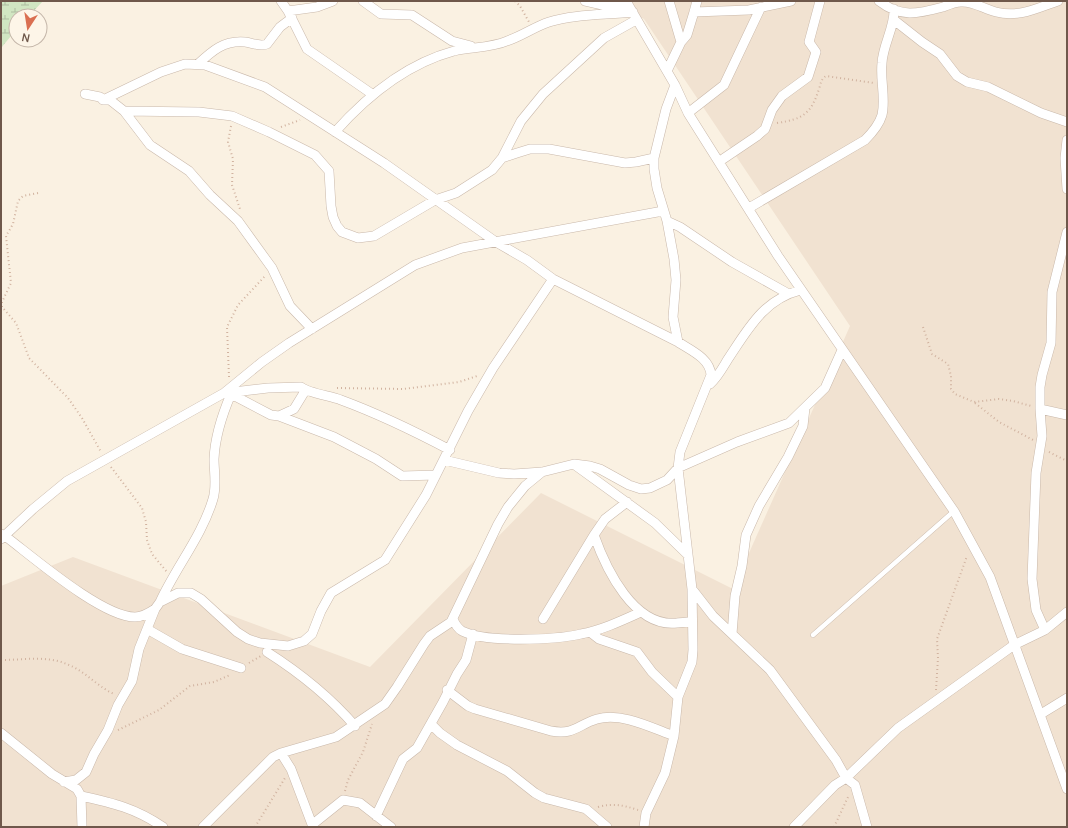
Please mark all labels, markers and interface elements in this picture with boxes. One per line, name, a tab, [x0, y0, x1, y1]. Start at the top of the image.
north arrow	[8, 8, 48, 48]
text: N	[20, 30, 31, 46]

